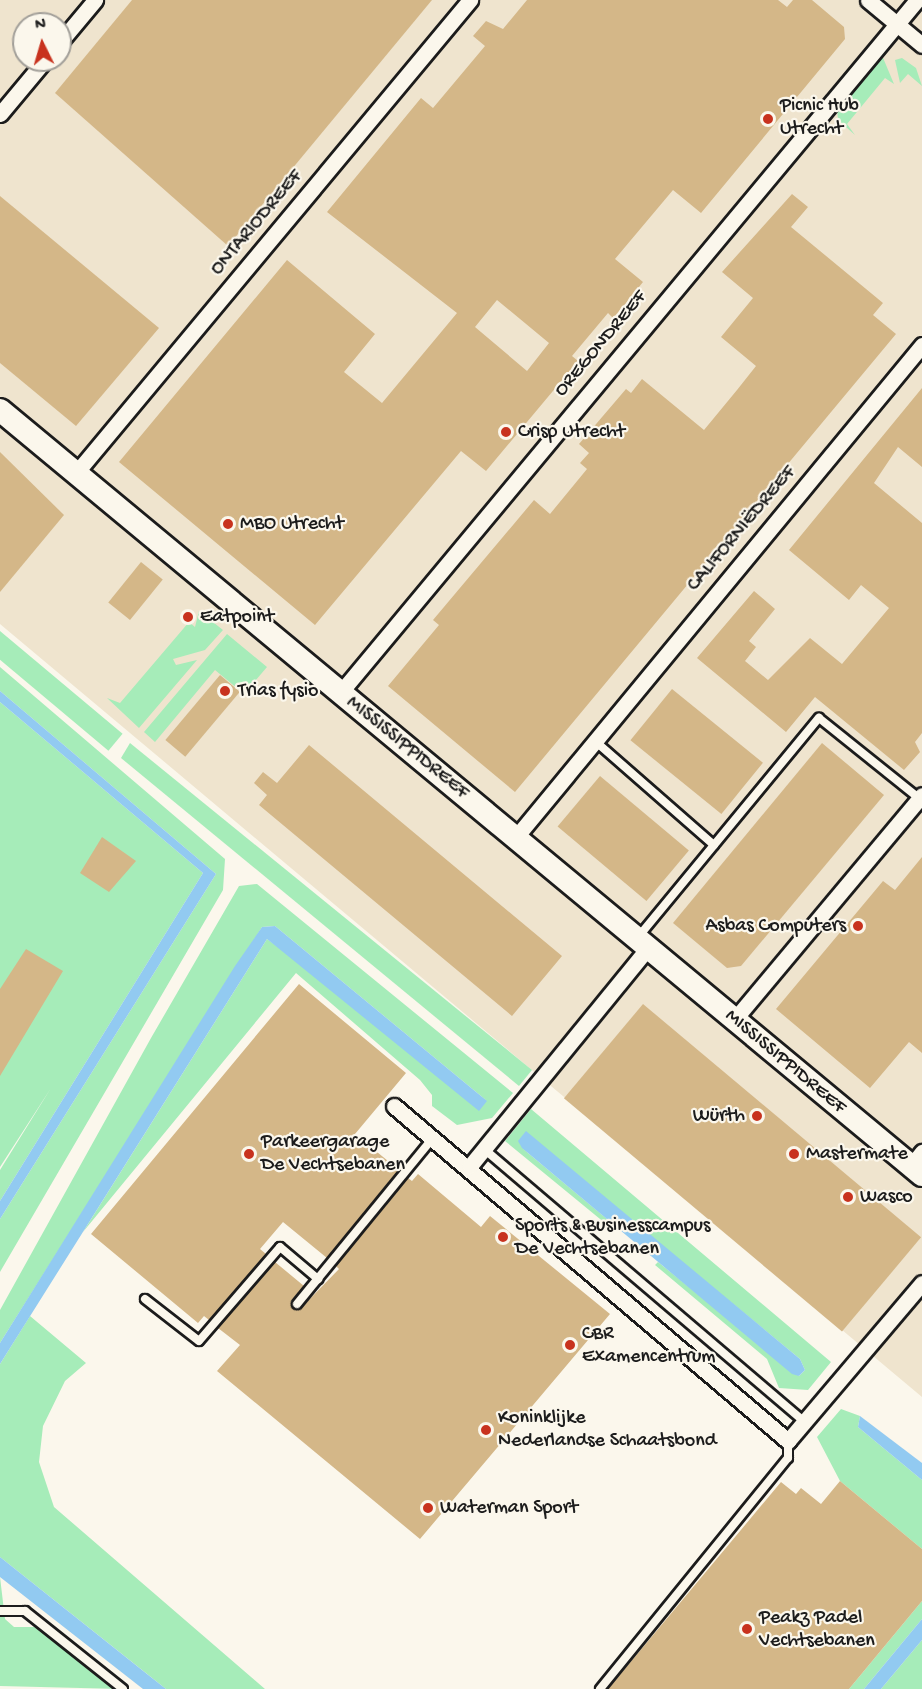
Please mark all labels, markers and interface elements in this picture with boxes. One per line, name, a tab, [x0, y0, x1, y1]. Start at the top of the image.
north arrow	[12, 12, 72, 72]
text: N	[35, 16, 47, 35]
place label: Picnic Hub Utrecht	[780, 95, 859, 142]
marker: Picnic Hub Utrecht	[761, 112, 775, 126]
street label: ONTARIODREEF	[206, 165, 308, 281]
street label: OREGONDREEF	[550, 286, 652, 402]
place label: Crisp Utrecht	[518, 420, 625, 444]
marker: Crisp Utrecht	[499, 425, 513, 439]
street label: CALIFORNIËDREEF	[682, 461, 802, 597]
place label: MBO Utrecht	[240, 512, 344, 536]
marker: MBO Utrecht	[221, 517, 235, 531]
place label: Eatpoint	[200, 605, 274, 629]
marker: Eatpoint	[181, 610, 195, 624]
place label: Trias fysio	[238, 679, 318, 703]
marker: Trias fysio	[216, 682, 234, 700]
street label: MISSISSIPPIDREEF	[341, 691, 473, 805]
place label: Asbas Computers	[706, 914, 846, 938]
marker: Asbas Computers	[851, 919, 865, 933]
street label: MISSISSIPPIDREEF	[719, 1004, 851, 1120]
place label: Würth	[693, 1104, 745, 1128]
marker: Würth	[750, 1109, 764, 1123]
place label: Parkeergarage De Vechtsebanen	[261, 1130, 405, 1177]
place label: Mastermate	[806, 1142, 908, 1166]
marker: Parkeergarage De Vechtsebanen	[242, 1147, 256, 1161]
marker: Mastermate	[787, 1147, 801, 1161]
place label: Wasco	[860, 1185, 913, 1209]
marker: Wasco	[841, 1190, 855, 1204]
place label: Sports & Businesscampus De Vechtsebanen	[515, 1214, 710, 1261]
marker: Sports & Businesscampus De Vechtsebanen	[496, 1230, 510, 1244]
place label: CBR Examencentrum	[582, 1322, 716, 1369]
marker: CBR Examencentrum	[563, 1338, 577, 1352]
place label: Koninklijke Nederlandse Schaatsbond	[498, 1406, 716, 1453]
marker: Koninklijke Nederlandse Schaatsbond	[479, 1423, 493, 1437]
place label: Waterman Sport	[440, 1496, 578, 1520]
marker: Waterman Sport	[421, 1501, 435, 1515]
place label: Peakz Padel Vechtsebanen	[759, 1606, 875, 1653]
marker: Peakz Padel Vechtsebanen	[740, 1622, 754, 1636]

